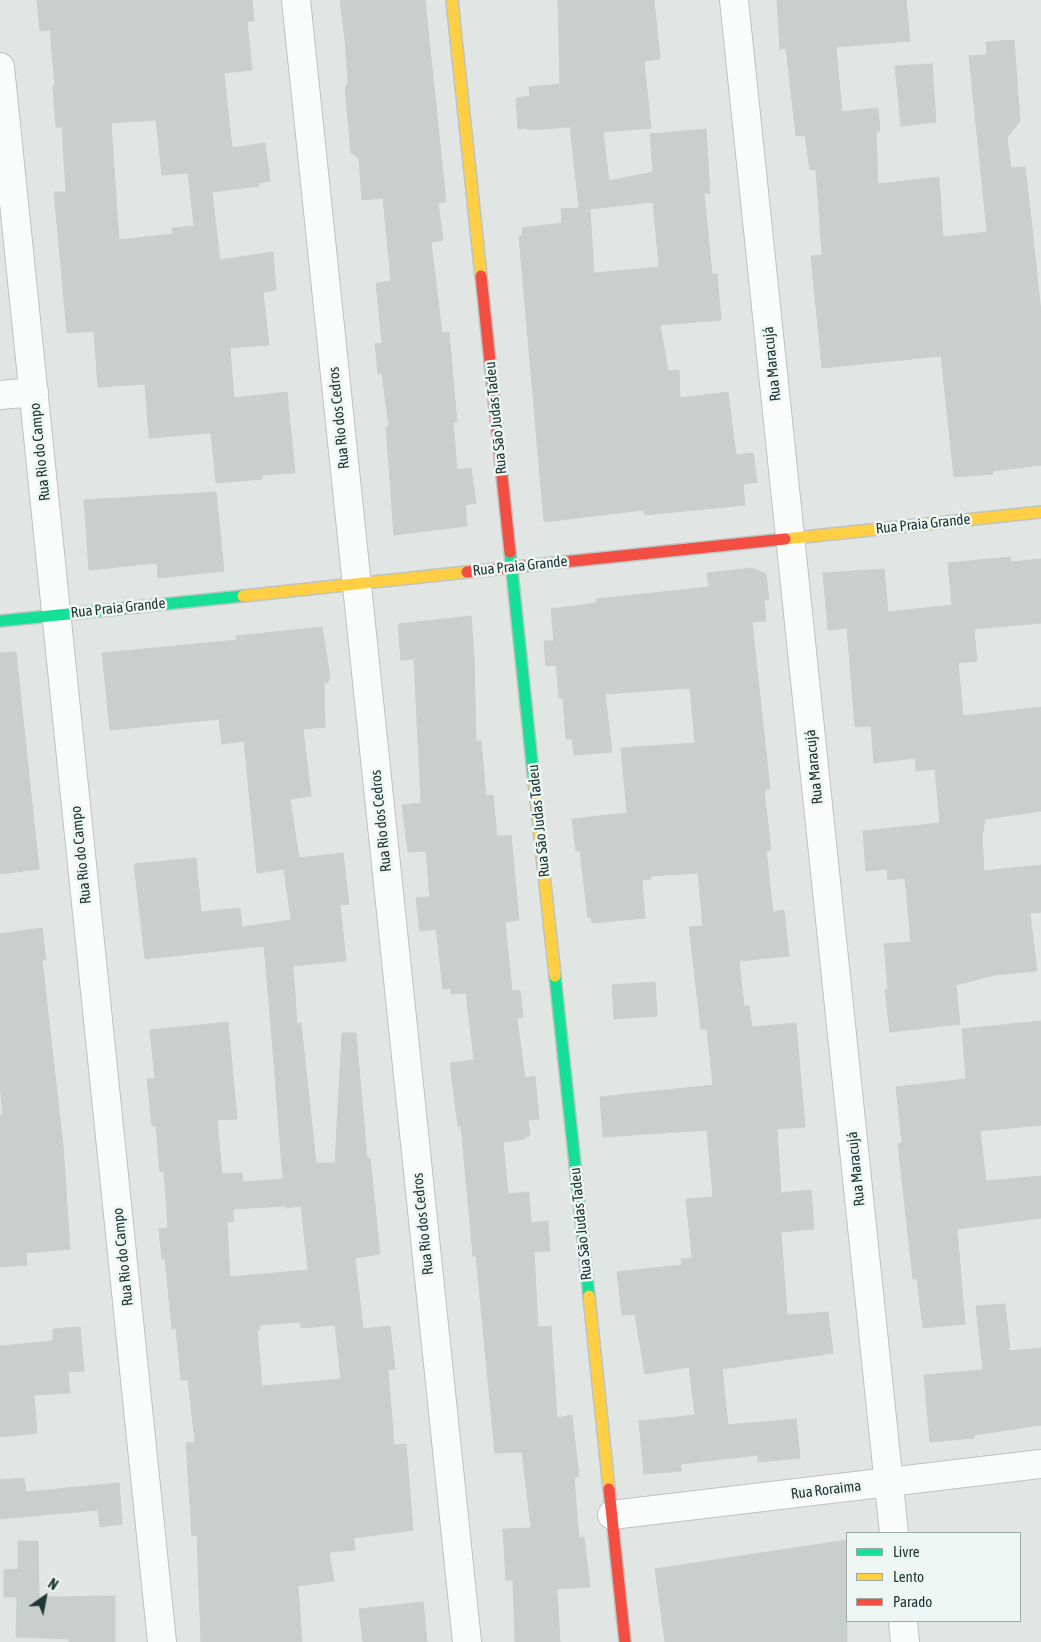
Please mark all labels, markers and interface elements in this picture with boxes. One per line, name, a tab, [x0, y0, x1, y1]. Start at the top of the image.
street label: Rua Maracujá	[759, 326, 785, 402]
street label: Rua São Judas Tadeu	[481, 361, 511, 475]
street label: Rua Rio dos Cedros	[325, 366, 353, 470]
street label: Rua Rio do Campo	[26, 402, 54, 502]
street label: Rua Praia Grande	[875, 510, 971, 538]
street label: Rua Praia Grande	[472, 552, 568, 580]
street label: Rua Praia Grande	[70, 594, 166, 622]
street label: Rua Maracujá	[801, 729, 827, 805]
street label: Rua São Judas Tadeu	[524, 764, 554, 878]
street label: Rua Rio dos Cedros	[367, 769, 395, 873]
street label: Rua Rio do Campo	[67, 805, 95, 905]
street label: Rua Maracujá	[843, 1131, 869, 1207]
street label: Rua São Judas Tadeu	[566, 1167, 596, 1281]
street label: Rua Rio dos Cedros	[409, 1172, 437, 1276]
street label: Rua Rio do Campo	[109, 1207, 137, 1307]
street label: Rua Roraima	[790, 1477, 862, 1503]
legend	[846, 1532, 1021, 1622]
text: Livre	[893, 1543, 920, 1560]
text: Lento	[893, 1568, 924, 1585]
north arrow	[20, 1572, 70, 1622]
text: N	[45, 1575, 61, 1593]
text: Parado	[893, 1593, 932, 1610]

